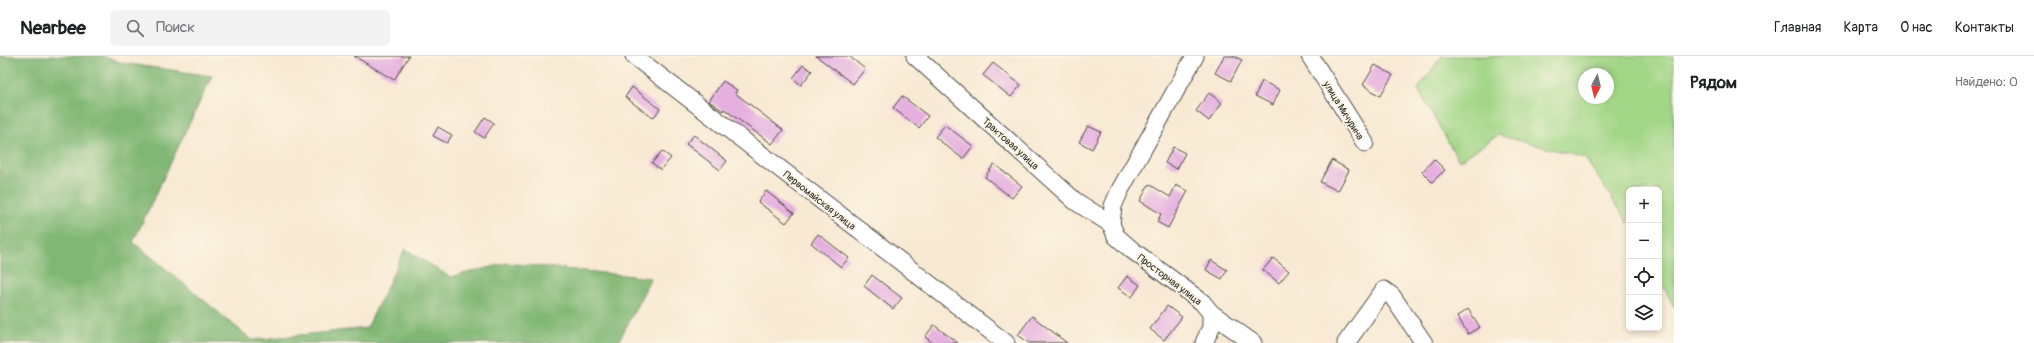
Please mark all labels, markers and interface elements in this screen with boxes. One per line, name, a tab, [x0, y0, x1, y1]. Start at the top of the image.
search box	[110, 10, 390, 46]
text: Nearbee	[20, 16, 86, 40]
icon: search	[124, 17, 146, 39]
text: Поиск	[156, 18, 195, 37]
text: Главная	[1774, 19, 1821, 36]
text: Карта	[1843, 19, 1878, 36]
text: О нас	[1900, 19, 1933, 36]
text: Контакты	[1955, 19, 2014, 36]
north arrow	[1578, 68, 1614, 104]
text: Рядом	[1690, 72, 1737, 93]
text: Найдено: 0	[1955, 74, 2018, 90]
street label: улица Мичурина	[1320, 78, 1366, 142]
street label: Трактовая улица	[980, 115, 1041, 172]
street label: Первомайская улица	[781, 169, 858, 233]
map controls	[1626, 187, 1662, 331]
button: +	[1626, 187, 1662, 223]
button: −	[1626, 223, 1662, 259]
street label: Просторная улица	[1135, 252, 1204, 308]
button: locate	[1626, 259, 1662, 295]
button: layers	[1626, 295, 1662, 331]

